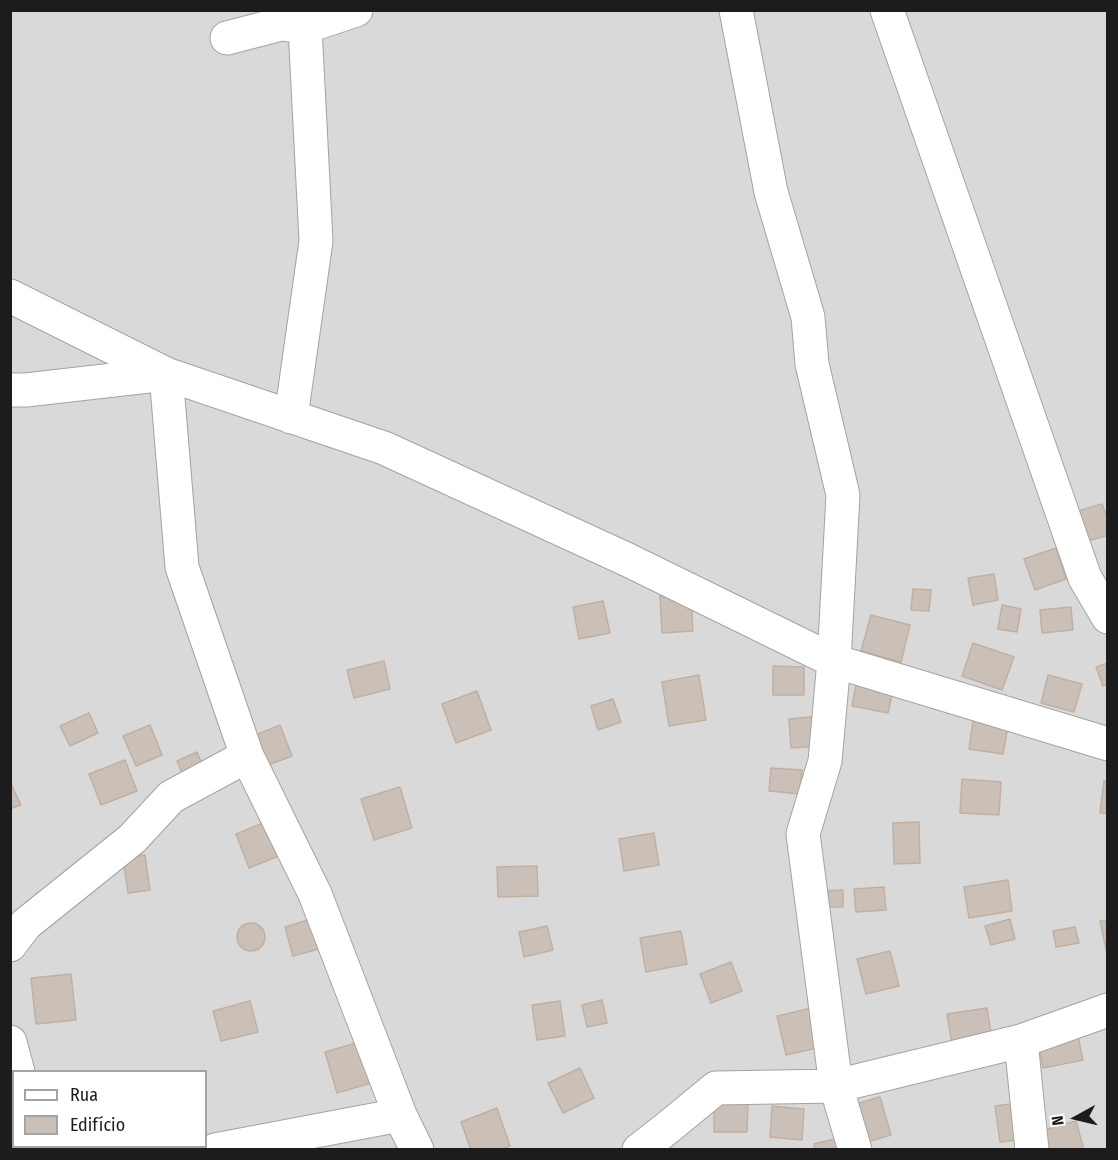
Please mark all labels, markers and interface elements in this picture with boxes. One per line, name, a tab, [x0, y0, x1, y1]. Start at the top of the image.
legend	[12, 1070, 207, 1148]
text: Rua	[70, 1084, 98, 1106]
north arrow	[1046, 1088, 1106, 1148]
text: Edifício	[70, 1114, 125, 1136]
text: N	[1048, 1115, 1068, 1127]

